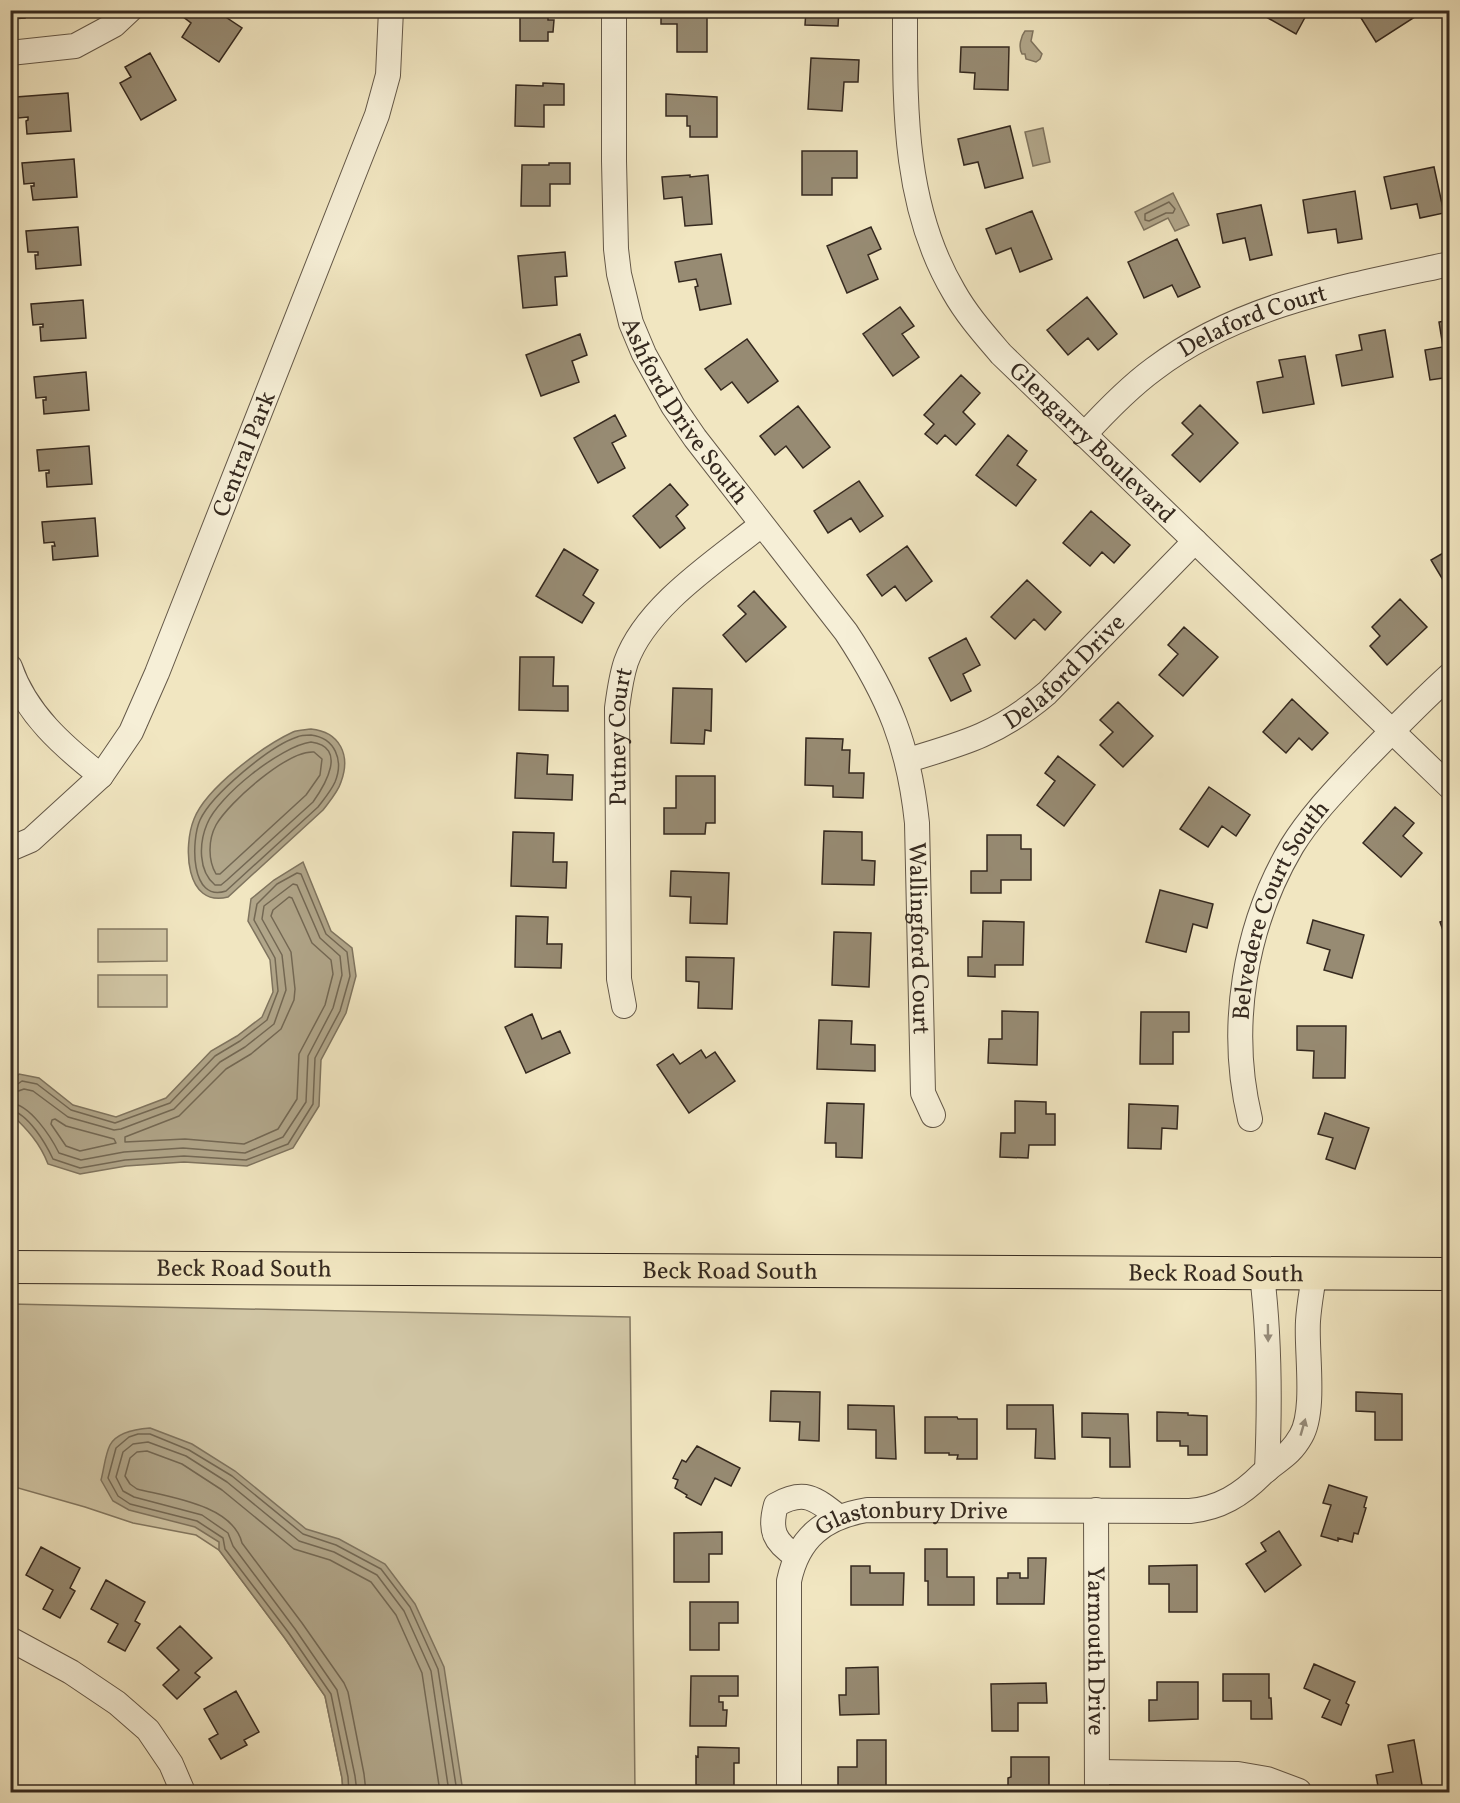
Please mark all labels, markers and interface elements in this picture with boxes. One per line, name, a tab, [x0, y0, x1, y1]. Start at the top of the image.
street label: Delaford Court	[1172, 277, 1331, 367]
street label: Ashford Drive South	[612, 313, 756, 513]
street label: Glengarry Boulevard	[1000, 355, 1182, 532]
street label: Central Park	[205, 387, 285, 523]
street label: Delaford Drive	[998, 607, 1134, 739]
street label: Putney Court	[602, 664, 643, 806]
street label: Belvedere Court South	[1226, 794, 1338, 1021]
street label: Wallingford Court	[898, 842, 937, 1035]
street label: Beck Road South	[156, 1253, 332, 1288]
street label: Beck Road South	[642, 1255, 818, 1290]
street label: Beck Road South	[1128, 1257, 1304, 1292]
one-way arrow	[1263, 1323, 1273, 1342]
one-way arrow	[1299, 1418, 1308, 1436]
street label: Glastonbury Drive	[809, 1495, 1008, 1546]
street label: Yarmouth Drive	[1077, 1566, 1112, 1736]

